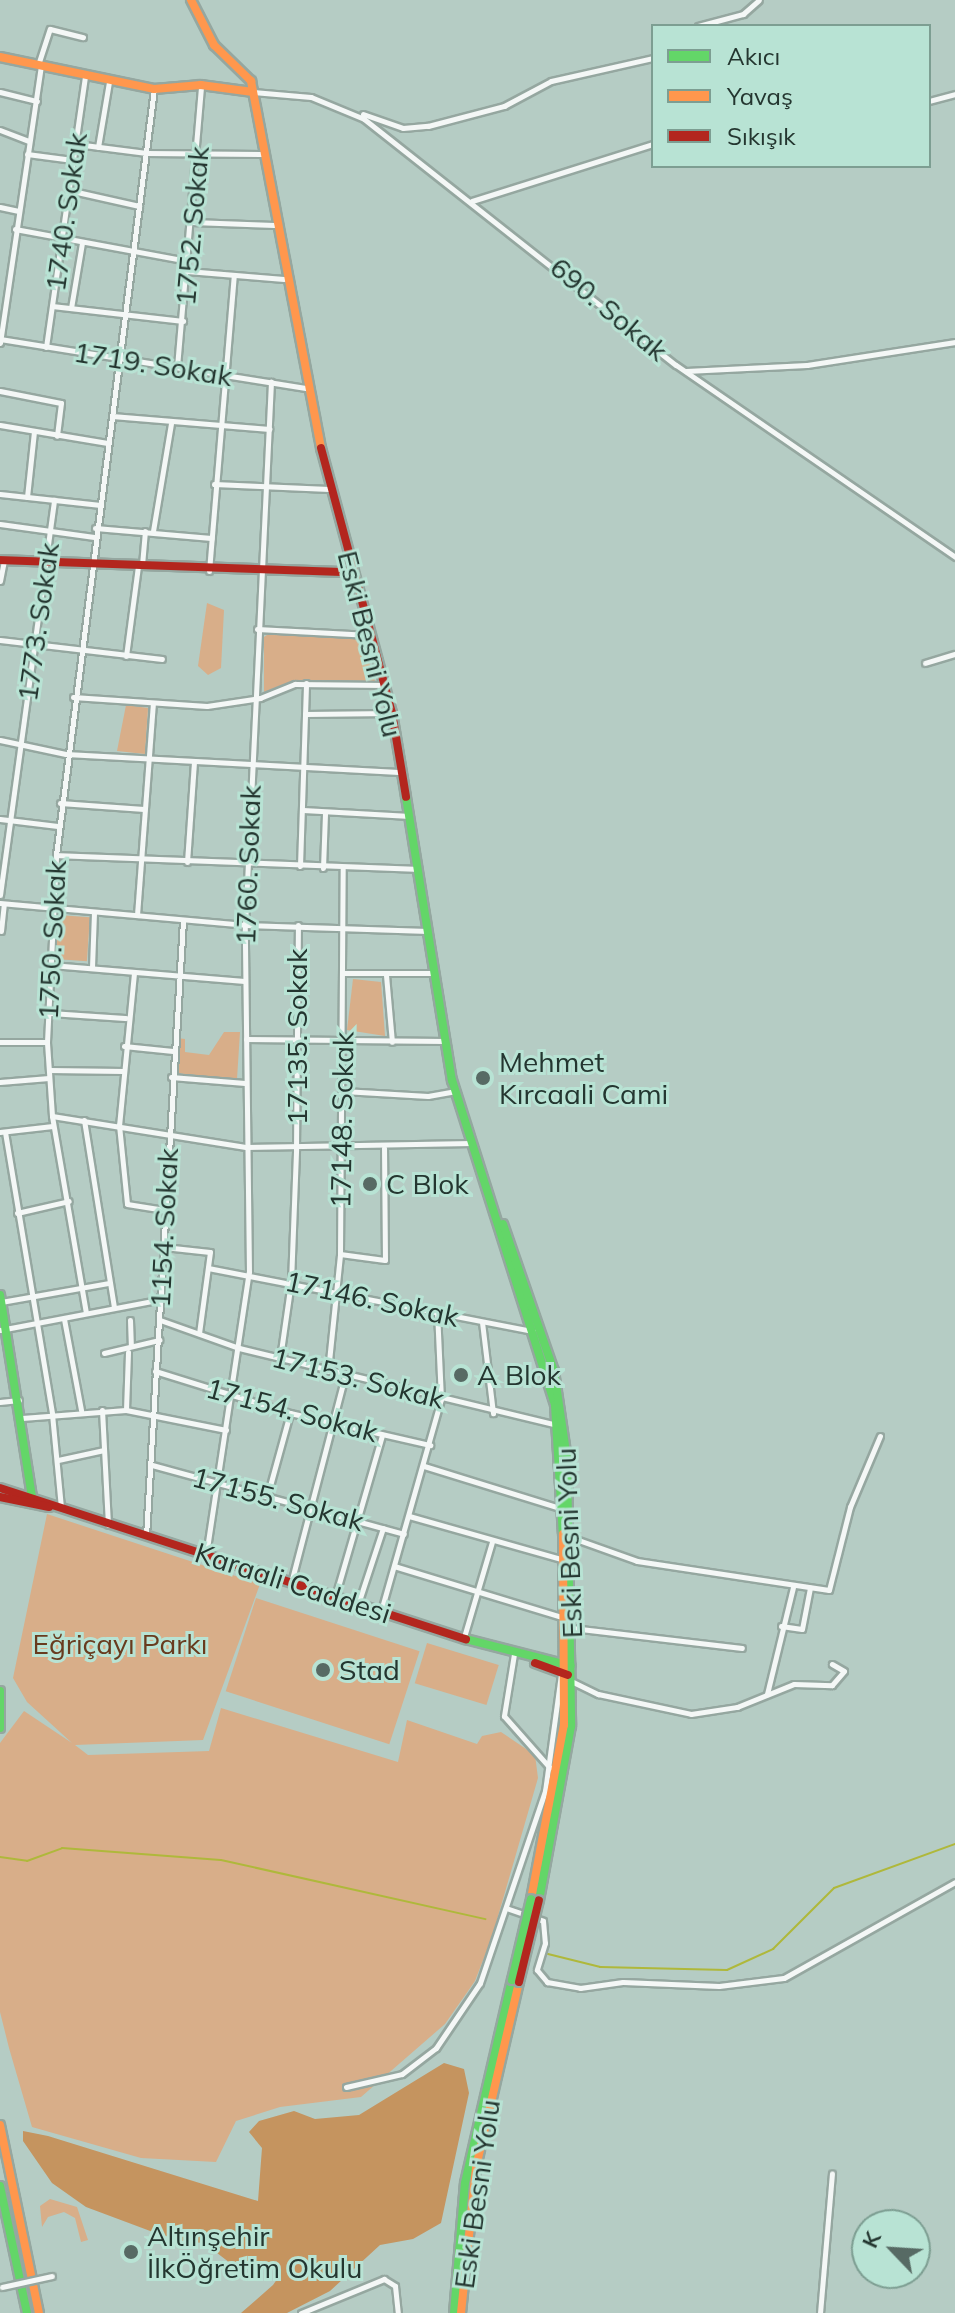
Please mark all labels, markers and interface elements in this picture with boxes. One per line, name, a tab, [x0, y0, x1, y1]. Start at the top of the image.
legend	[651, 24, 931, 168]
text: Akıcı	[727, 41, 780, 71]
text: Yavaş	[727, 81, 793, 111]
text: Sıkışık	[727, 121, 796, 151]
street label: 1740. Sokak	[38, 131, 94, 293]
street label: 1752. Sokak	[168, 145, 216, 307]
street label: 690. Sokak	[543, 250, 675, 368]
street label: 1719. Sokak	[71, 335, 235, 393]
street label: 1773. Sokak	[10, 541, 66, 703]
street label: Eski Besni Yolu	[331, 547, 409, 741]
street label: 1760. Sokak	[228, 785, 268, 945]
street label: 1750. Sokak	[31, 859, 73, 1021]
street label: 17135. Sokak	[280, 949, 314, 1125]
street label: 17148. Sokak	[324, 1031, 360, 1209]
place label: Mehmet Kırcaali Cami	[499, 1045, 668, 1111]
marker: Mehmet Kırcaali Cami	[474, 1069, 492, 1087]
street label: 1154. Sokak	[143, 1147, 185, 1309]
place label: C Blok	[386, 1167, 469, 1201]
marker: C Blok	[361, 1175, 379, 1193]
street label: 17146. Sokak	[282, 1264, 462, 1334]
street label: 17153. Sokak	[268, 1340, 448, 1416]
place label: A Blok	[477, 1358, 561, 1392]
marker: A Blok	[452, 1366, 470, 1384]
street label: 17154. Sokak	[202, 1371, 382, 1449]
street label: Eski Besni Yolu	[549, 1447, 589, 1639]
street label: 17155. Sokak	[188, 1460, 368, 1538]
street label: Karaali Caddesi	[191, 1536, 395, 1630]
park label: Eğriçayı Parkı	[33, 1627, 207, 1661]
place label: Stad	[339, 1653, 400, 1687]
marker: Stad	[314, 1661, 332, 1679]
street label: Eski Besni Yolu	[447, 2097, 507, 2291]
north arrow	[851, 2209, 931, 2289]
place label: Altınşehir İlkÖğretim Okulu	[147, 2219, 362, 2285]
text: K	[855, 2227, 887, 2252]
marker: Altınşehir İlkÖğretim Okulu	[122, 2243, 140, 2261]

